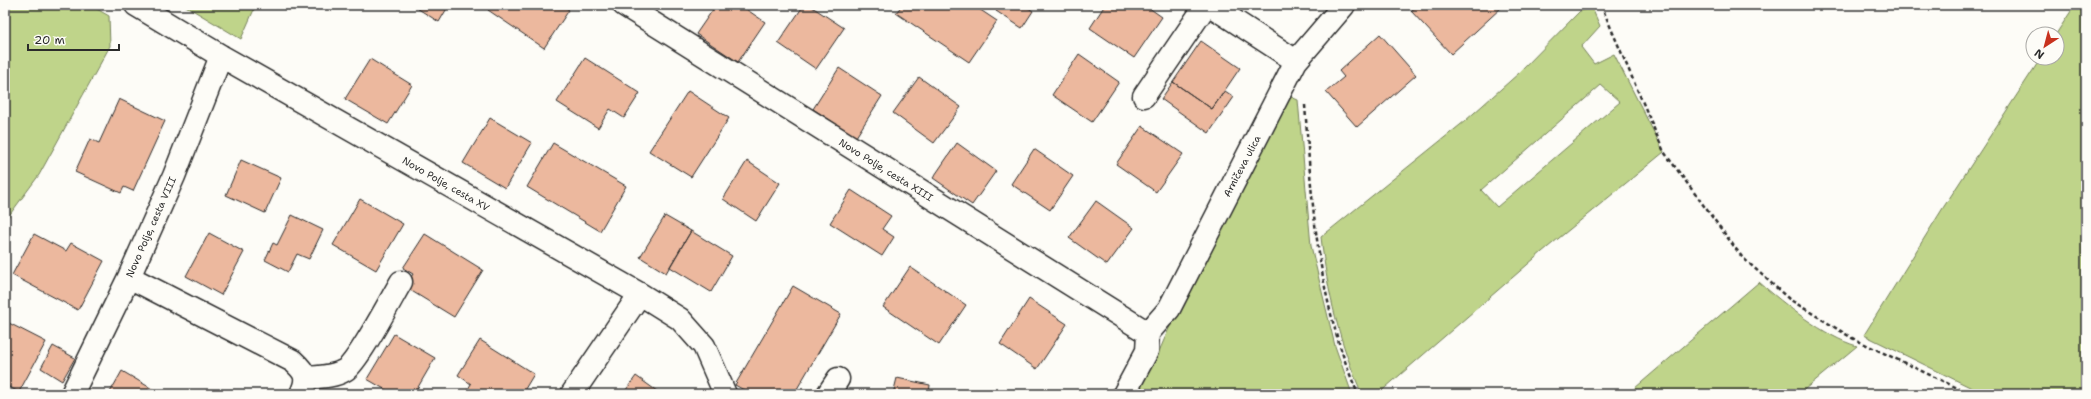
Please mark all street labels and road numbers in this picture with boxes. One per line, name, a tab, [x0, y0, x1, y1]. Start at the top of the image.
street label: Arničeva ulica	[1220, 132, 1264, 199]
street label: Novo Polje, cesta XIII	[836, 136, 936, 205]
street label: Novo Polje, cesta XV	[400, 154, 492, 214]
street label: Novo Polje, cesta VIII	[123, 174, 179, 279]

